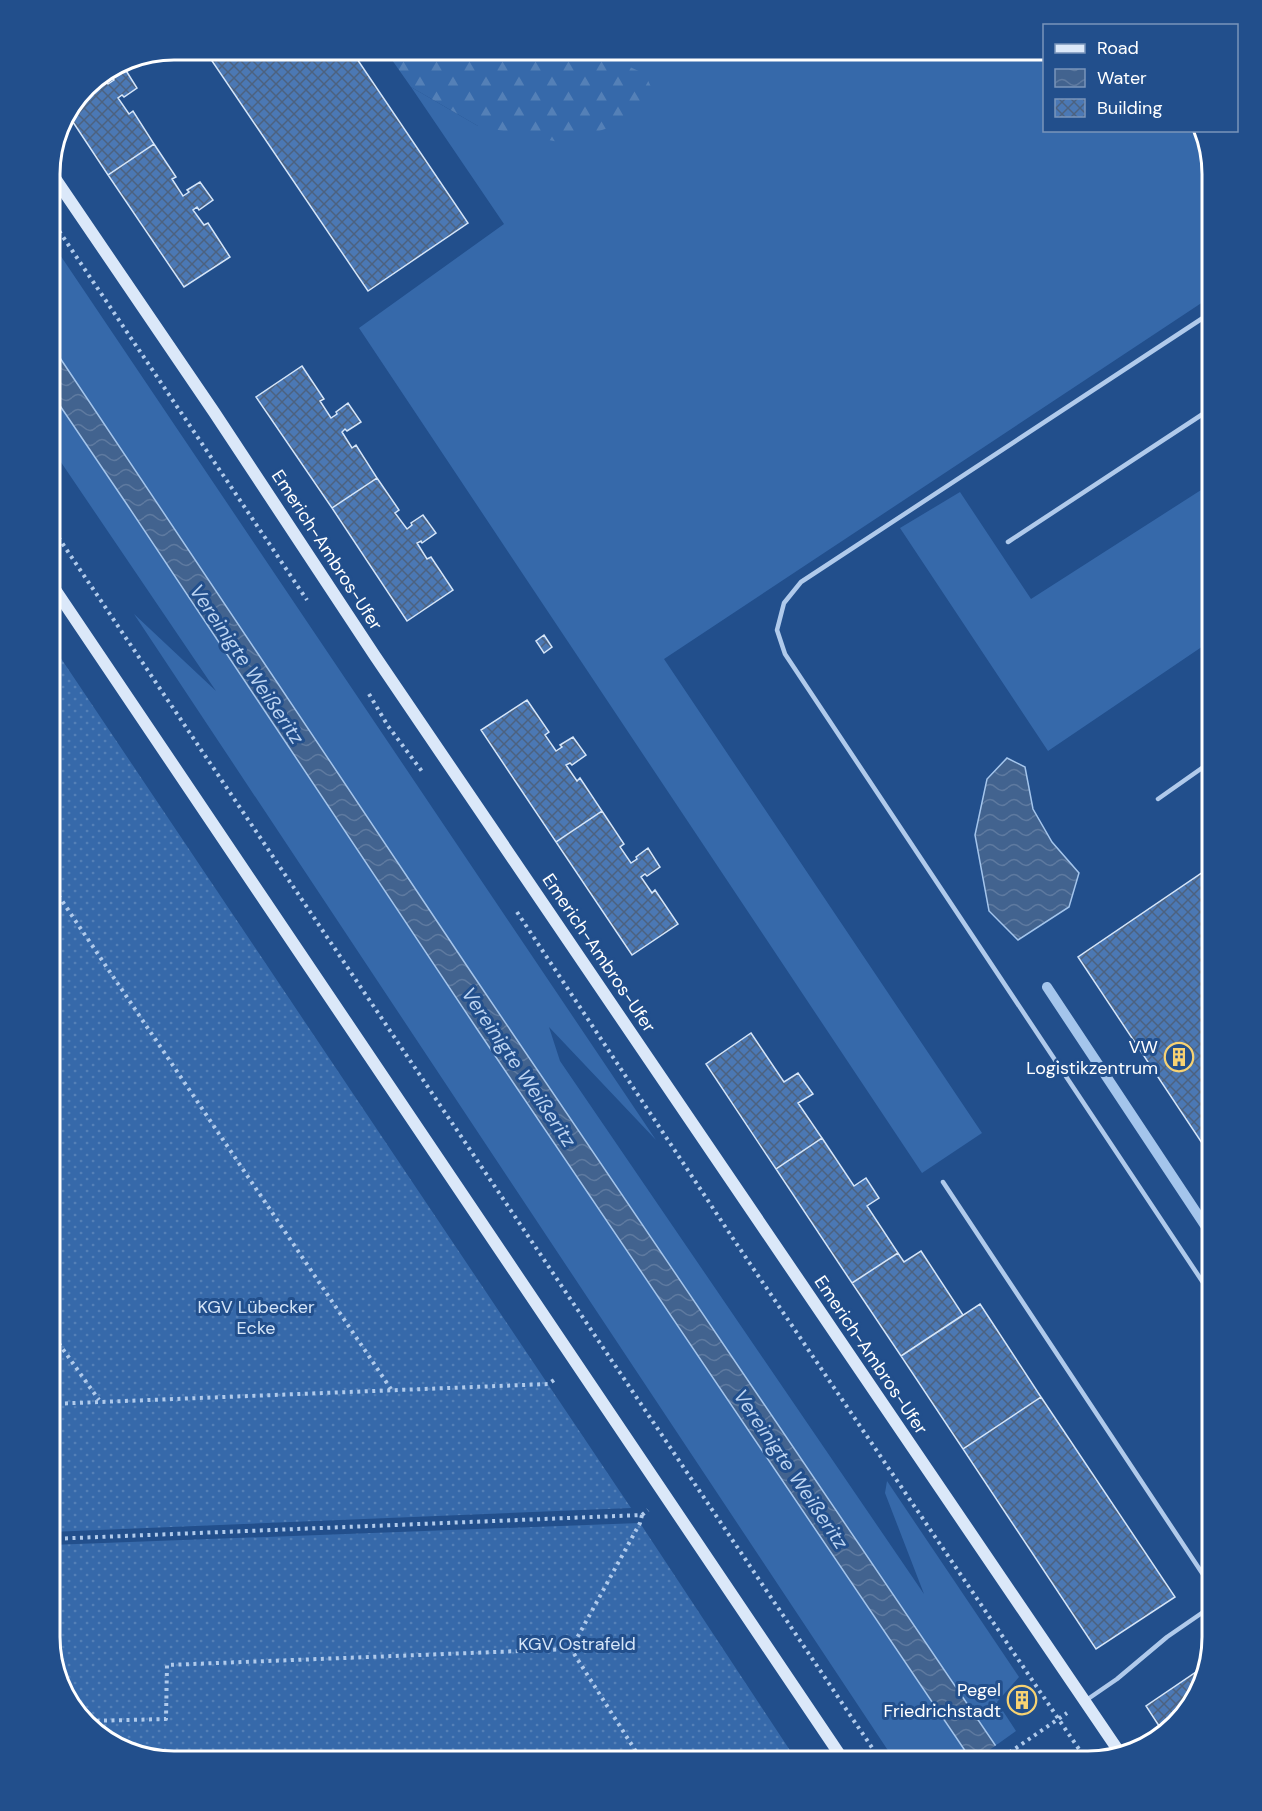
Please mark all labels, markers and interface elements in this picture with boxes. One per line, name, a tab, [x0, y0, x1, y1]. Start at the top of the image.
legend	[1043, 24, 1238, 132]
text: Road	[1097, 36, 1139, 60]
text: Water	[1097, 66, 1147, 90]
text: Building	[1097, 96, 1162, 120]
street label: Emerich-Ambros-Ufer	[266, 465, 388, 635]
water label: Vereinigte Weißeritz	[184, 579, 311, 750]
street label: Emerich-Ambros-Ufer	[537, 869, 661, 1037]
water label: Vereinigte Weißeritz	[456, 982, 583, 1153]
place label: VW Logistikzentrum	[1026, 1035, 1158, 1080]
building icon: VW Logistikzentrum	[1163, 1041, 1195, 1073]
street label: Emerich-Ambros-Ufer	[809, 1271, 933, 1439]
park label: KGV Lübecker Ecke	[197, 1295, 315, 1340]
water label: Vereinigte Weißeritz	[728, 1384, 855, 1555]
park label: KGV Ostrafeld	[518, 1632, 636, 1656]
place label: Pegel Friedrichstadt	[883, 1678, 1001, 1723]
building icon: Pegel Friedrichstadt	[1006, 1684, 1038, 1716]

